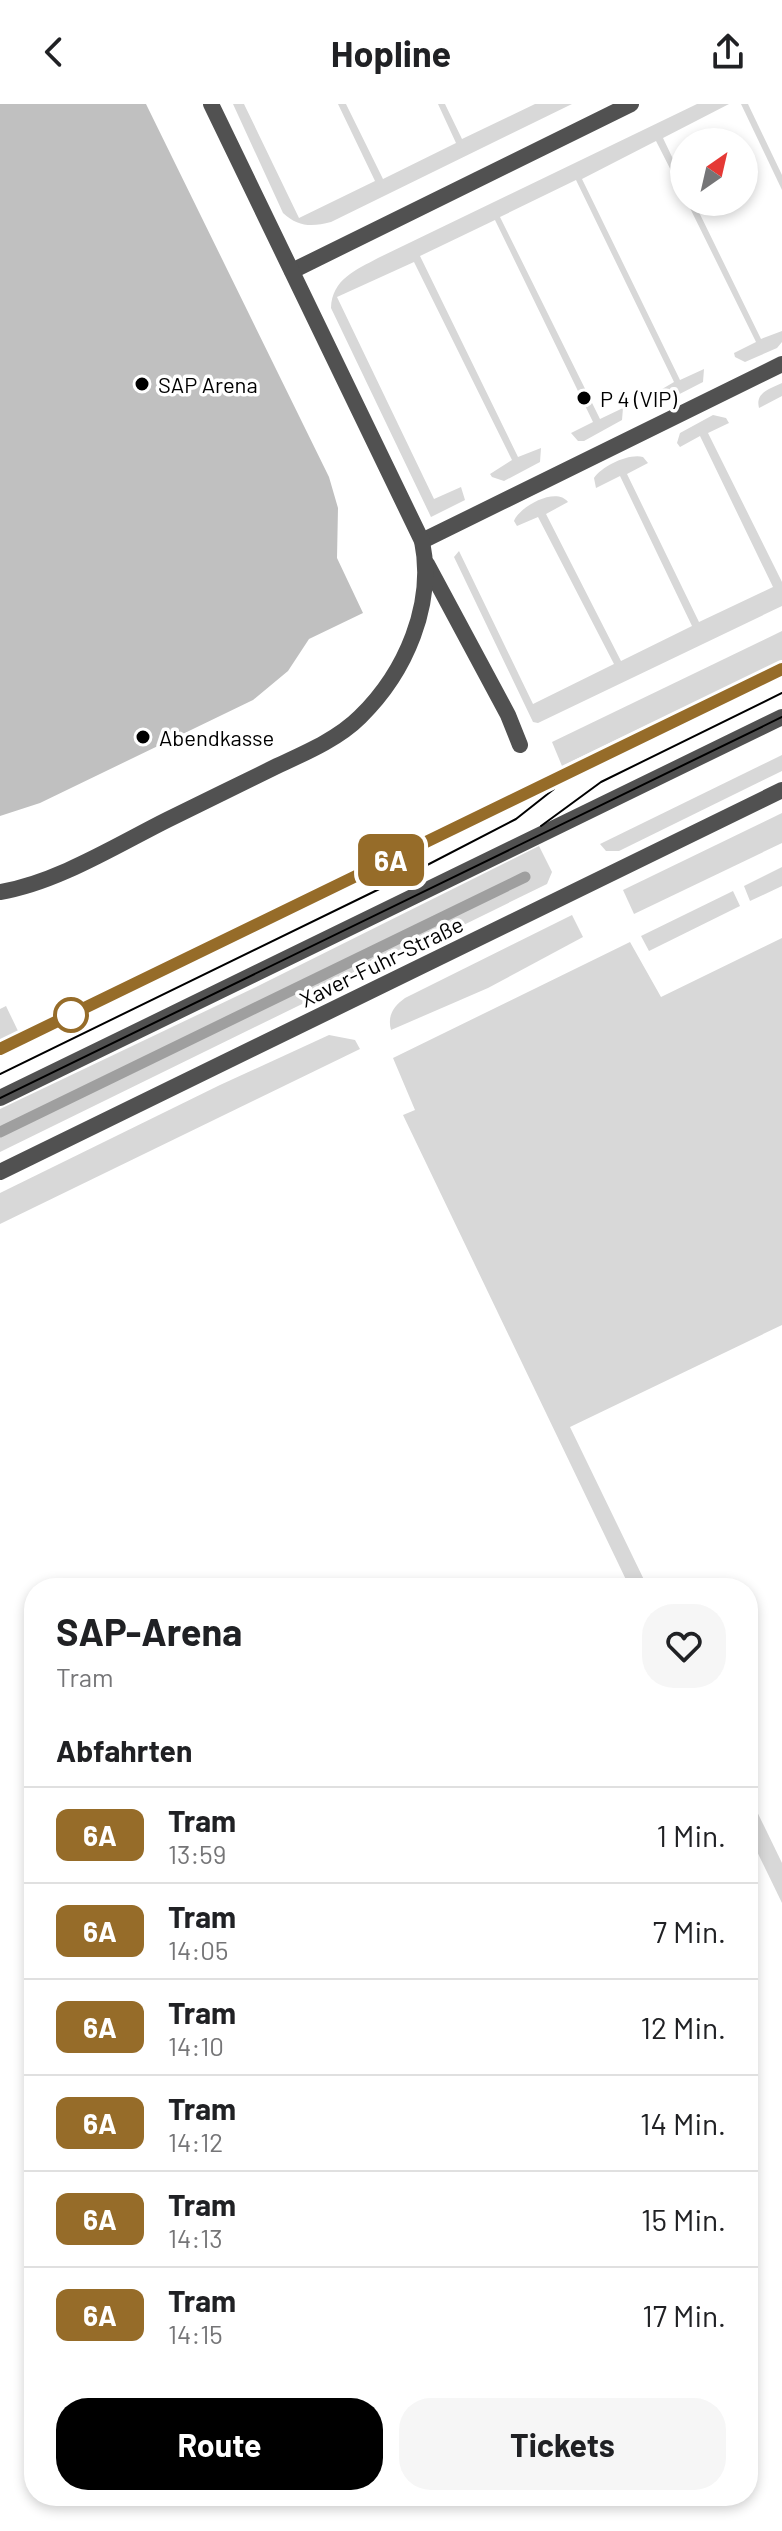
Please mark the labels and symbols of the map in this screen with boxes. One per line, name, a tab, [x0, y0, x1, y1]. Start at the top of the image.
north arrow	[670, 128, 758, 216]
place label: SAP Arena	[158, 371, 258, 397]
marker: SAP Arena	[133, 375, 151, 393]
place label: P 4 (VIP)	[600, 385, 677, 411]
marker: P 4 (VIP)	[575, 389, 593, 407]
place label: Abendkasse	[159, 724, 274, 750]
marker: Abendkasse	[134, 728, 152, 746]
line badge: 6A	[355, 834, 427, 886]
street label: Xaver-Fuhr-Straße	[295, 910, 467, 1012]
unlabelled marker	[54, 998, 88, 1032]

